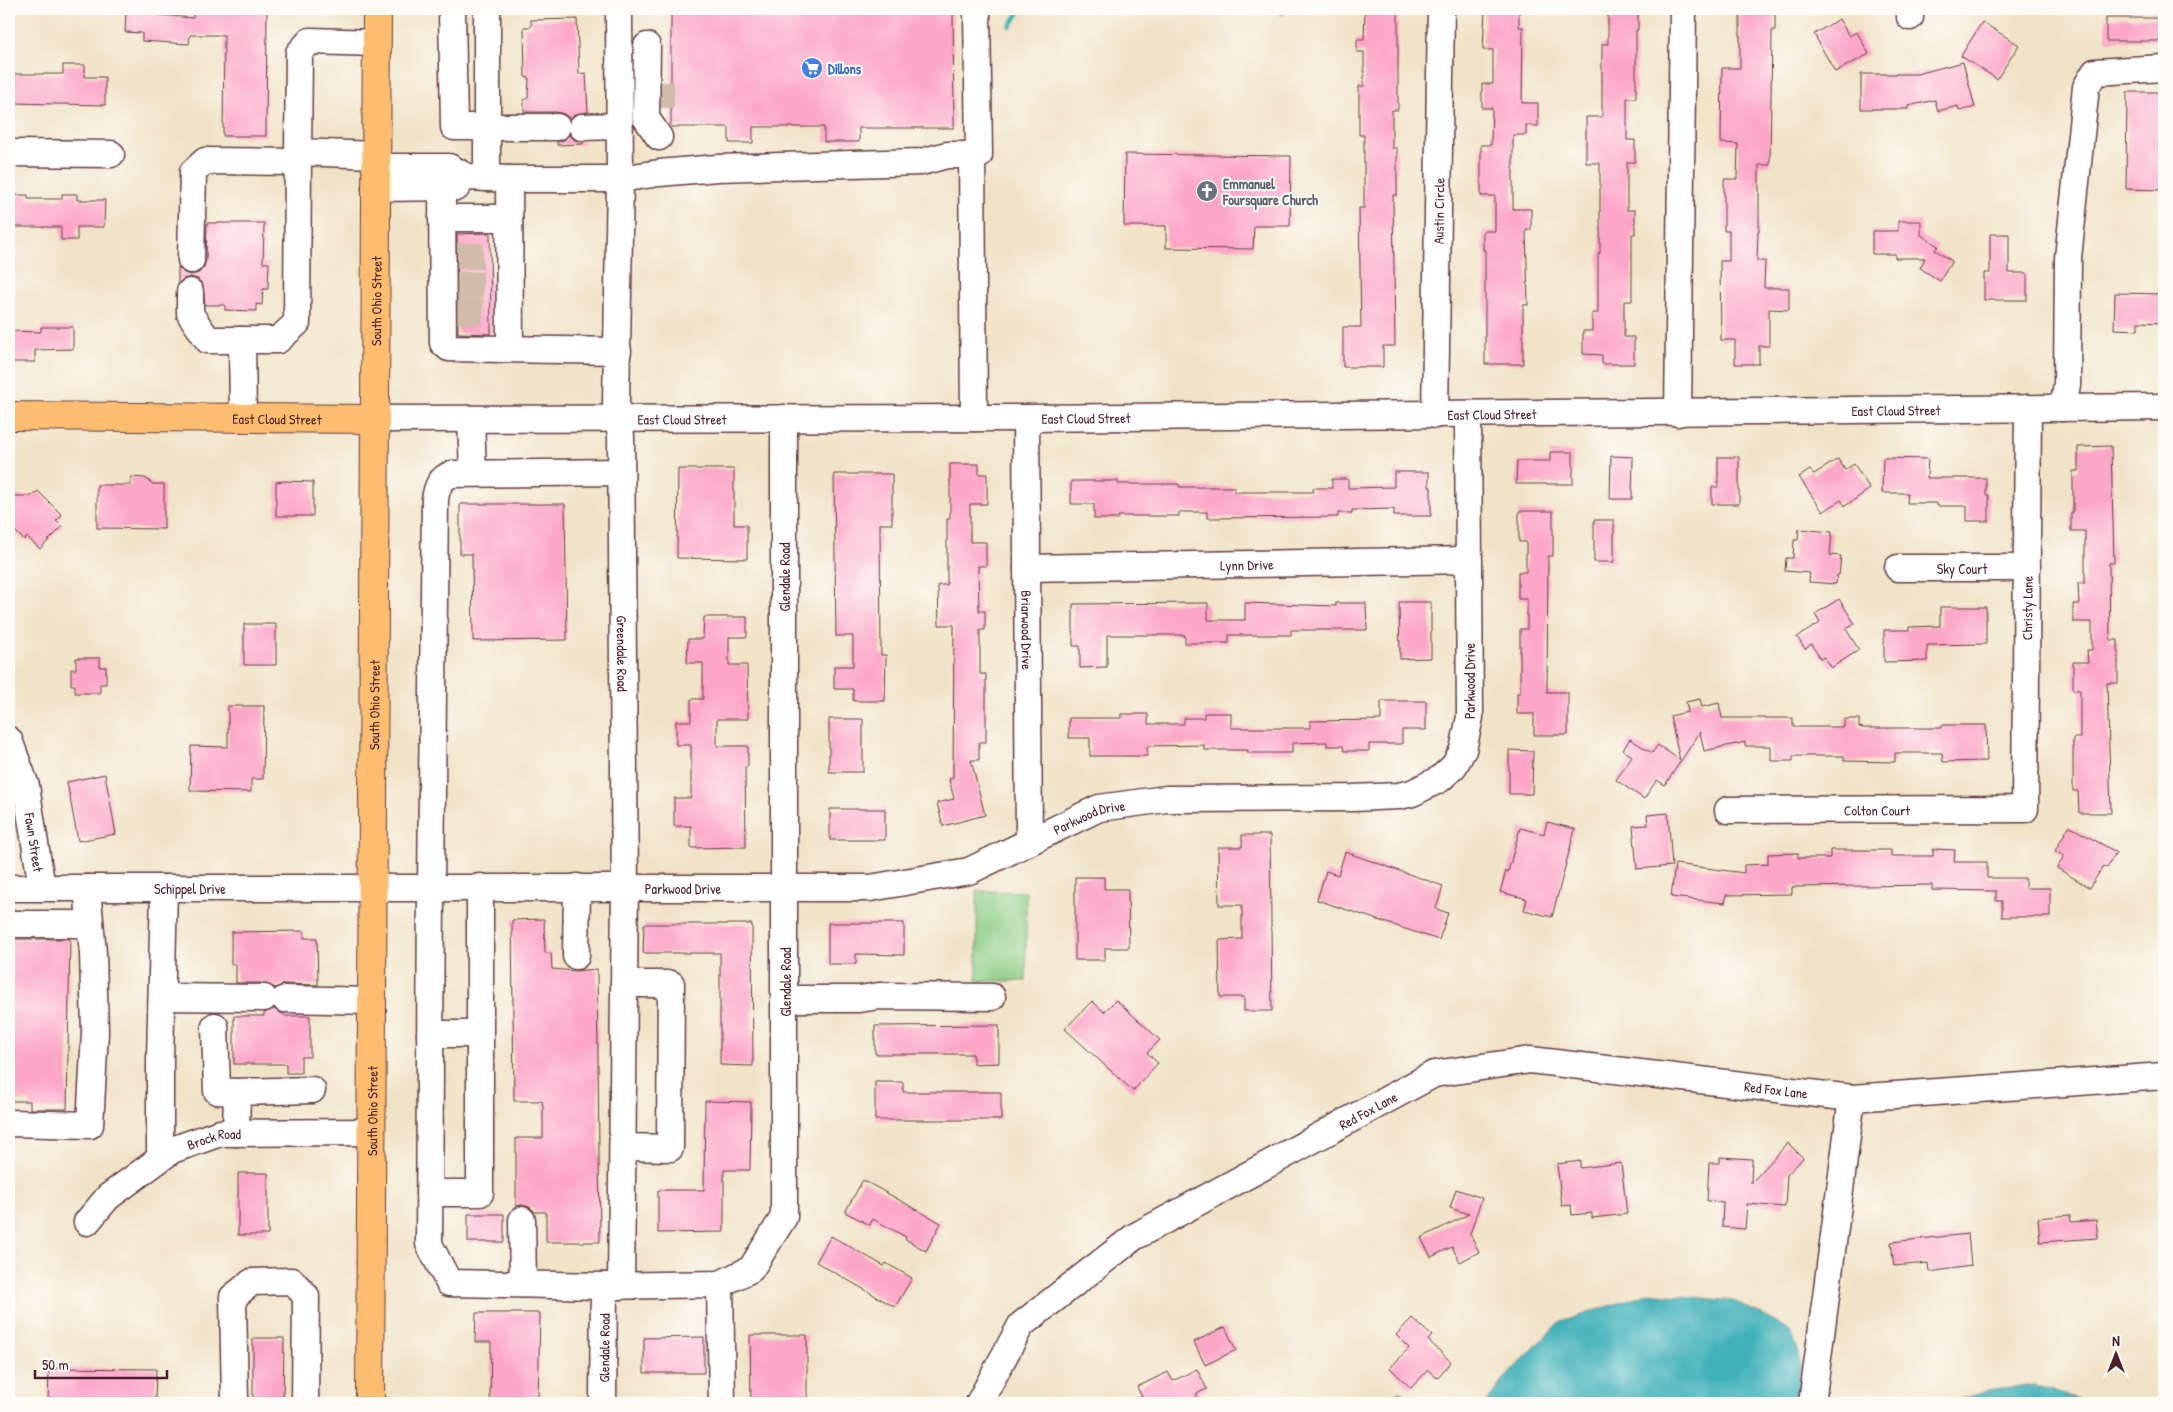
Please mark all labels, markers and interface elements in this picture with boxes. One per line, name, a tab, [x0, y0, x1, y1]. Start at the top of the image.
supermarket icon: Dillons	[800, 56, 824, 80]
place label: Dillons	[828, 59, 862, 78]
place label: Emmanuel Foursquare Church	[1222, 174, 1318, 211]
street label: Austin Circle	[1428, 177, 1448, 244]
church icon: Emmanuel Foursquare Church	[1195, 179, 1219, 203]
street label: South Ohio Street	[366, 256, 385, 346]
street label: East Cloud Street	[1851, 400, 1941, 420]
street label: East Cloud Street	[1447, 404, 1537, 423]
street label: East Cloud Street	[1041, 407, 1131, 427]
street label: East Cloud Street	[232, 408, 322, 428]
street label: East Cloud Street	[637, 409, 727, 428]
street label: Glendale Road	[775, 542, 794, 611]
street label: Lynn Drive	[1220, 554, 1274, 575]
street label: Sky Court	[1937, 559, 1987, 579]
street label: Christy Lane	[2017, 575, 2037, 640]
street label: Briarwood Drive	[1018, 590, 1037, 670]
street label: Greendale Road	[613, 615, 633, 692]
street label: Parkwood Drive	[1460, 642, 1479, 719]
street label: South Ohio Street	[364, 660, 383, 750]
street label: Parkwood Drive	[1050, 795, 1127, 838]
street label: Colton Court	[1844, 800, 1910, 819]
street label: Fawn Street	[21, 810, 49, 873]
street label: Schippel Drive	[154, 879, 226, 899]
street label: Parkwood Drive	[645, 879, 722, 898]
street label: Glendale Road	[776, 947, 795, 1016]
street label: South Ohio Street	[362, 1066, 381, 1156]
street label: Red Fox Lane	[1743, 1076, 1809, 1102]
street label: Red Fox Lane	[1335, 1086, 1401, 1133]
street label: Brock Road	[184, 1123, 241, 1154]
street label: Glendale Road	[594, 1313, 613, 1383]
north arrow	[2090, 1330, 2140, 1380]
text: N	[2112, 1331, 2120, 1350]
scale bar	[35, 1347, 168, 1379]
text: 50 m	[42, 1354, 69, 1375]

